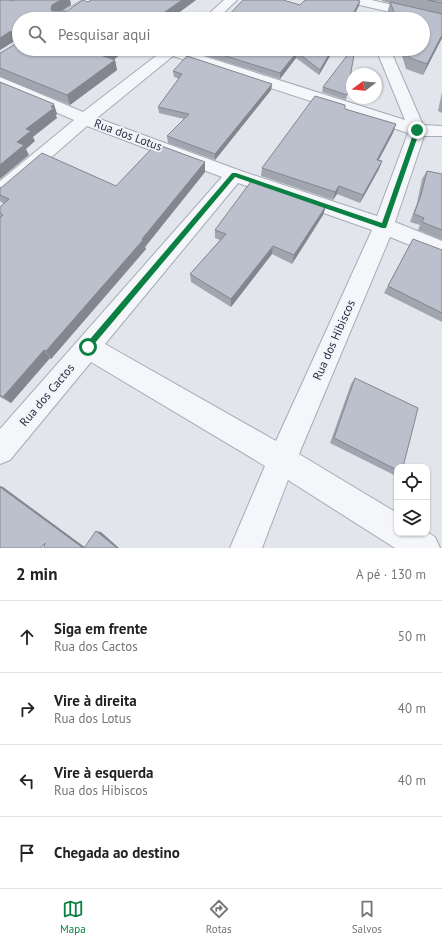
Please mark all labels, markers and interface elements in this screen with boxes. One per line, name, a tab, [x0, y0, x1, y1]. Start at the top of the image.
search box	[12, 12, 430, 56]
icon: search	[26, 23, 48, 45]
text: Pesquisar aqui	[58, 25, 150, 44]
north arrow	[346, 68, 382, 104]
street label: Rua dos Lotus	[92, 115, 164, 154]
route end	[408, 121, 426, 139]
street label: Rua dos Hibiscos	[309, 297, 358, 382]
route start	[79, 338, 97, 356]
street label: Rua dos Cactos	[16, 360, 77, 429]
map controls	[394, 464, 430, 536]
button: locate	[394, 464, 430, 500]
button: layers	[394, 500, 430, 536]
text: 2 min	[16, 563, 57, 585]
text: A pé · 130 m	[356, 566, 426, 583]
text: Siga em frente	[54, 619, 147, 638]
icon: ahead	[16, 626, 38, 648]
text: 50 m	[398, 628, 426, 645]
text: Rua dos Cactos	[54, 638, 138, 655]
text: Vire à direita	[54, 691, 137, 710]
icon: right	[16, 698, 38, 720]
text: 40 m	[398, 700, 426, 717]
text: Rua dos Lotus	[54, 710, 131, 727]
text: Vire à esquerda	[54, 763, 153, 782]
icon: left	[16, 770, 38, 792]
text: 40 m	[398, 772, 426, 789]
text: Rua dos Hibiscos	[54, 782, 148, 799]
icon: arrive	[16, 842, 38, 864]
text: Chegada ao destino	[54, 843, 180, 862]
tab: Mapa	[60, 898, 86, 936]
tab: Rotas	[206, 898, 232, 936]
tab: Salvos	[352, 898, 382, 936]

